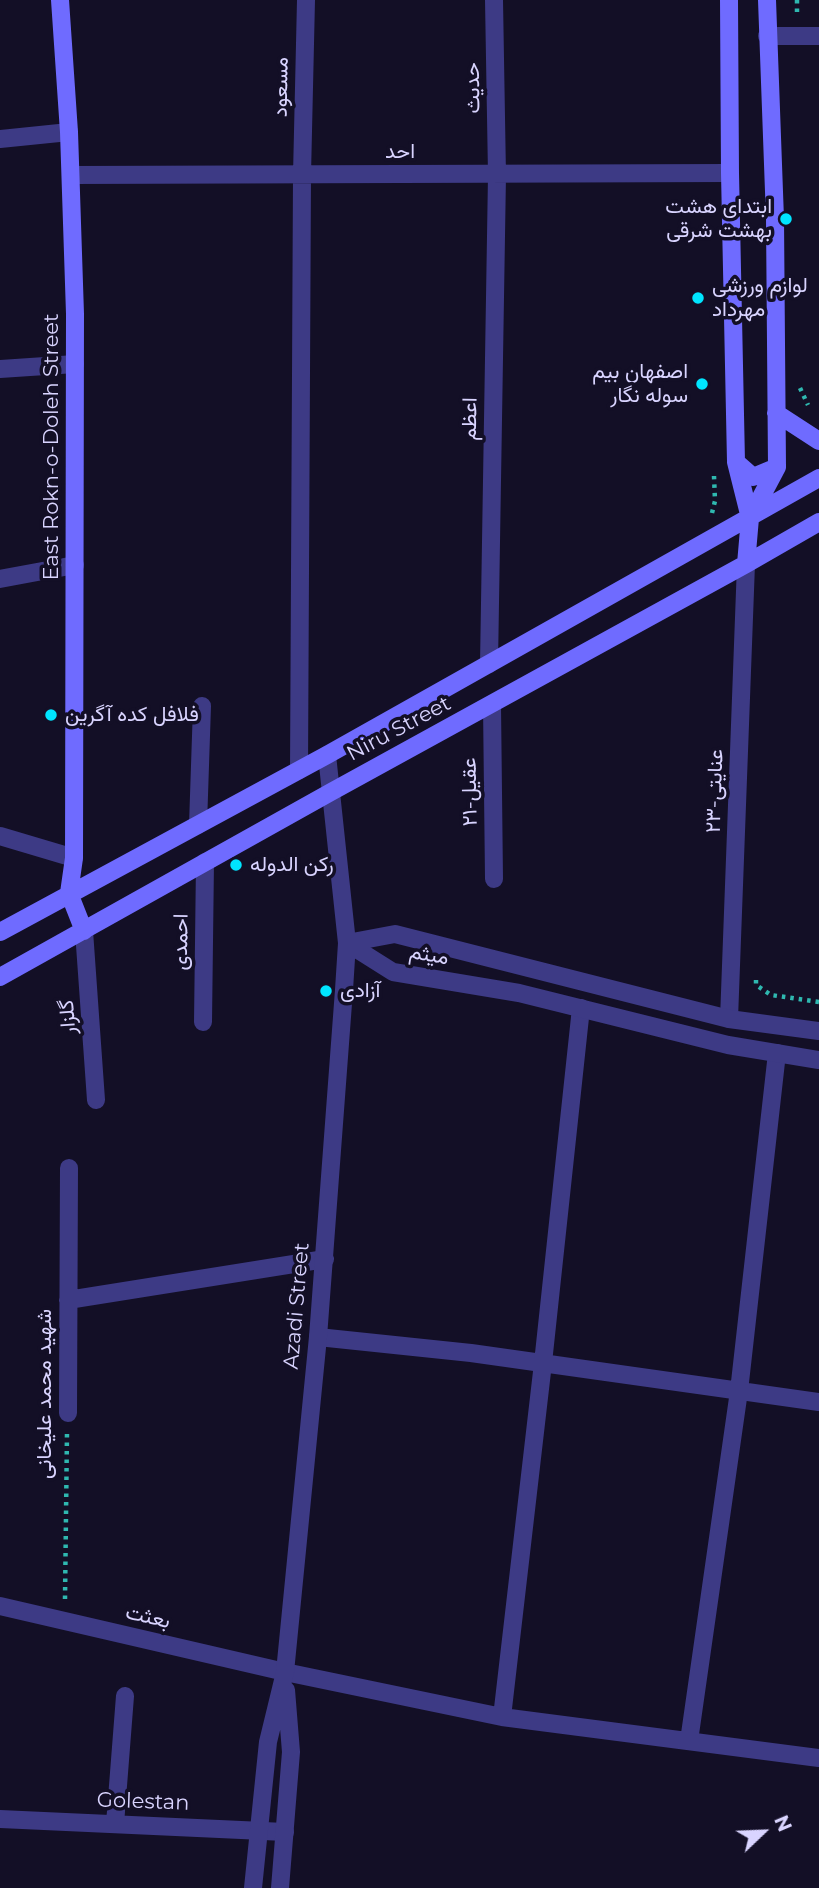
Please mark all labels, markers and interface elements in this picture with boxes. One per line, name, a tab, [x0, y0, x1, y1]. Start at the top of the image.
street label: مسعود	[268, 57, 294, 117]
street label: حدیث	[460, 62, 486, 114]
street label: احد	[385, 139, 415, 165]
place label: ابتدای هشت بهشت شرقی	[665, 194, 772, 244]
marker: ابتدای هشت بهشت شرقی	[778, 211, 794, 227]
place label: لوازم ورزشی مهرداد	[712, 273, 808, 323]
marker: لوازم ورزشی مهرداد	[690, 290, 706, 306]
street label: East Rokn-o-Doleh Street	[39, 313, 65, 581]
place label: اصفهان بیم سوله نگار	[592, 359, 688, 409]
marker: اصفهان بیم سوله نگار	[694, 376, 710, 392]
street label: اعظم	[457, 397, 483, 441]
street label: Niru Street	[343, 691, 455, 767]
place label: فلافل کده آگرین	[65, 702, 199, 728]
marker: فلافل کده آگرین	[43, 707, 59, 723]
street label: ۲۳-عنایتی	[701, 749, 729, 833]
street label: ۲۱-عقیل	[457, 757, 483, 827]
place label: رکن الدوله	[250, 852, 334, 878]
marker: رکن الدوله	[228, 857, 244, 873]
street label: احمدی	[168, 913, 194, 971]
street label: میثم	[407, 939, 451, 971]
place label: آزادی	[340, 978, 380, 1004]
marker: آزادی	[318, 983, 334, 999]
street label: گلزار	[54, 999, 82, 1035]
street label: Azadi Street	[279, 1242, 315, 1370]
street label: شهید محمد علیخانی	[32, 1309, 58, 1479]
street label: بعثت	[123, 1600, 173, 1634]
street label: Golestan	[96, 1788, 190, 1816]
north arrow	[728, 1797, 798, 1867]
text: N	[769, 1812, 796, 1835]

